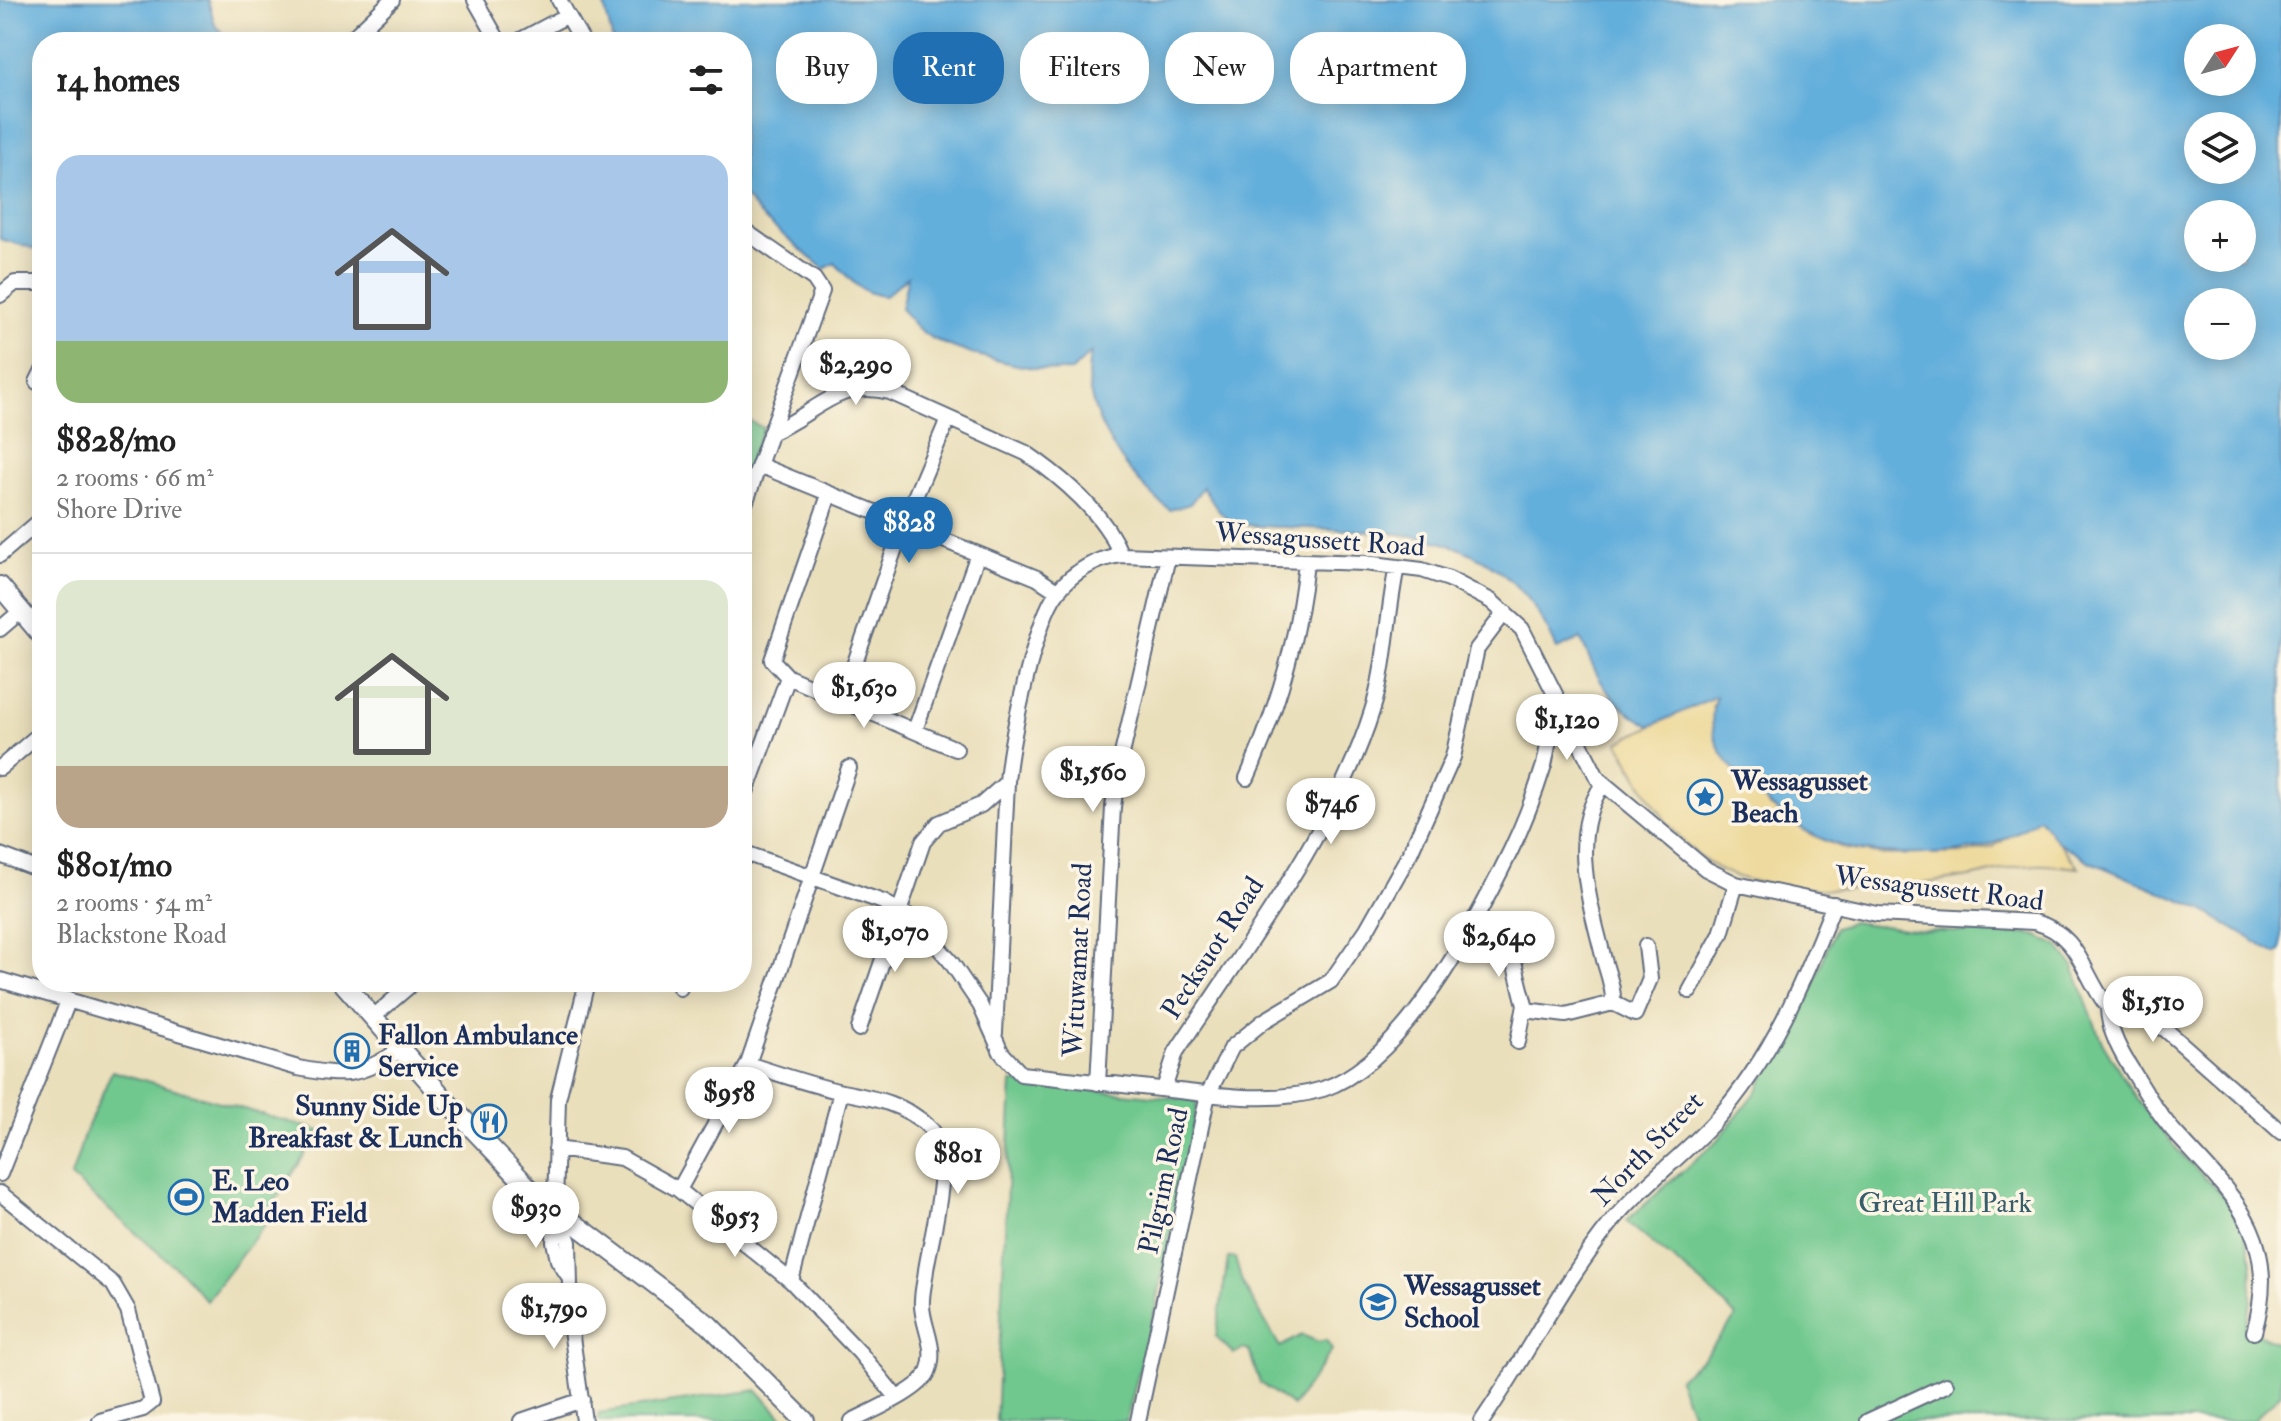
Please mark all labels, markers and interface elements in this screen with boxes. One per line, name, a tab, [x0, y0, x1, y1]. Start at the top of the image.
north arrow	[2184, 24, 2256, 96]
map controls	[2184, 24, 2256, 360]
chip: Buy	[776, 32, 877, 104]
chip: Rent	[893, 32, 1004, 104]
chip: Filters	[1020, 32, 1149, 104]
chip: New	[1165, 32, 1274, 104]
chip: Apartment	[1290, 32, 1466, 104]
icon: filters	[684, 58, 728, 102]
text: 14 homes	[56, 59, 180, 102]
button: layers	[2184, 112, 2256, 184]
button: +	[2184, 200, 2256, 272]
icon: home	[320, 207, 464, 351]
button: −	[2184, 288, 2256, 360]
pin: $2,290	[791, 339, 921, 407]
text: $2,290	[819, 349, 893, 381]
text: $828/mo	[56, 419, 176, 462]
text: 2 rooms · 66 m²	[56, 462, 214, 494]
text: Shore Drive	[56, 494, 182, 526]
pin: $828	[862, 497, 956, 565]
text: $828	[883, 507, 935, 539]
street label: Wessagussett Road	[1213, 515, 1426, 565]
icon: home	[320, 632, 464, 776]
pin: $1,630	[799, 662, 929, 730]
text: $1,630	[831, 672, 897, 704]
pin: $1,120	[1502, 694, 1632, 762]
text: $1,120	[1534, 704, 1600, 736]
pin: $1,560	[1028, 746, 1158, 814]
text: $1,560	[1059, 756, 1127, 788]
place label: Wessagusset Beach	[1730, 764, 1868, 831]
pin: $746	[1284, 778, 1378, 846]
place icon: Wessagusset Beach	[1686, 778, 1724, 816]
text: $746	[1304, 788, 1358, 820]
text: $801/mo	[56, 844, 172, 887]
street label: Wessagussett Road	[1831, 859, 2046, 919]
street label: Wituwamat Road	[1055, 862, 1101, 1059]
street label: Pecksuot Road	[1154, 870, 1272, 1026]
text: 2 rooms · 54 m²	[56, 887, 212, 919]
pin: $1,070	[830, 906, 960, 974]
pin: $2,640	[1434, 911, 1564, 979]
text: $1,070	[861, 916, 929, 948]
text: Blackstone Road	[56, 919, 227, 951]
text: $2,640	[1462, 921, 1536, 953]
pin: $1,510	[2088, 976, 2218, 1044]
text: $1,510	[2121, 986, 2185, 1018]
place label: Fallon Ambulance Service	[378, 1018, 578, 1085]
building icon: Fallon Ambulance Service	[333, 1032, 371, 1070]
pin: $958	[682, 1067, 776, 1135]
text: $958	[703, 1077, 755, 1109]
street label: North Street	[1585, 1085, 1711, 1213]
place label: Sunny Side Up Breakfast & Lunch	[248, 1089, 463, 1156]
restaurant icon: Sunny Side Up Breakfast & Lunch	[470, 1103, 508, 1141]
street label: Pilgrim Road	[1131, 1104, 1197, 1257]
pin: $801	[911, 1128, 1005, 1196]
text: $801	[933, 1138, 983, 1170]
place label: E. Leo Madden Field	[211, 1164, 367, 1231]
sports icon: E. Leo Madden Field	[167, 1178, 205, 1216]
pin: $930	[489, 1182, 583, 1250]
park label: Great Hill Park	[1858, 1186, 2032, 1221]
pin: $953	[688, 1191, 782, 1259]
text: $930	[510, 1192, 562, 1224]
text: $953	[710, 1201, 760, 1233]
place label: Wessagusset School	[1403, 1269, 1541, 1336]
pin: $1,790	[489, 1283, 619, 1351]
school or university icon: Wessagusset School	[1359, 1283, 1397, 1321]
text: $1,790	[520, 1293, 588, 1325]

